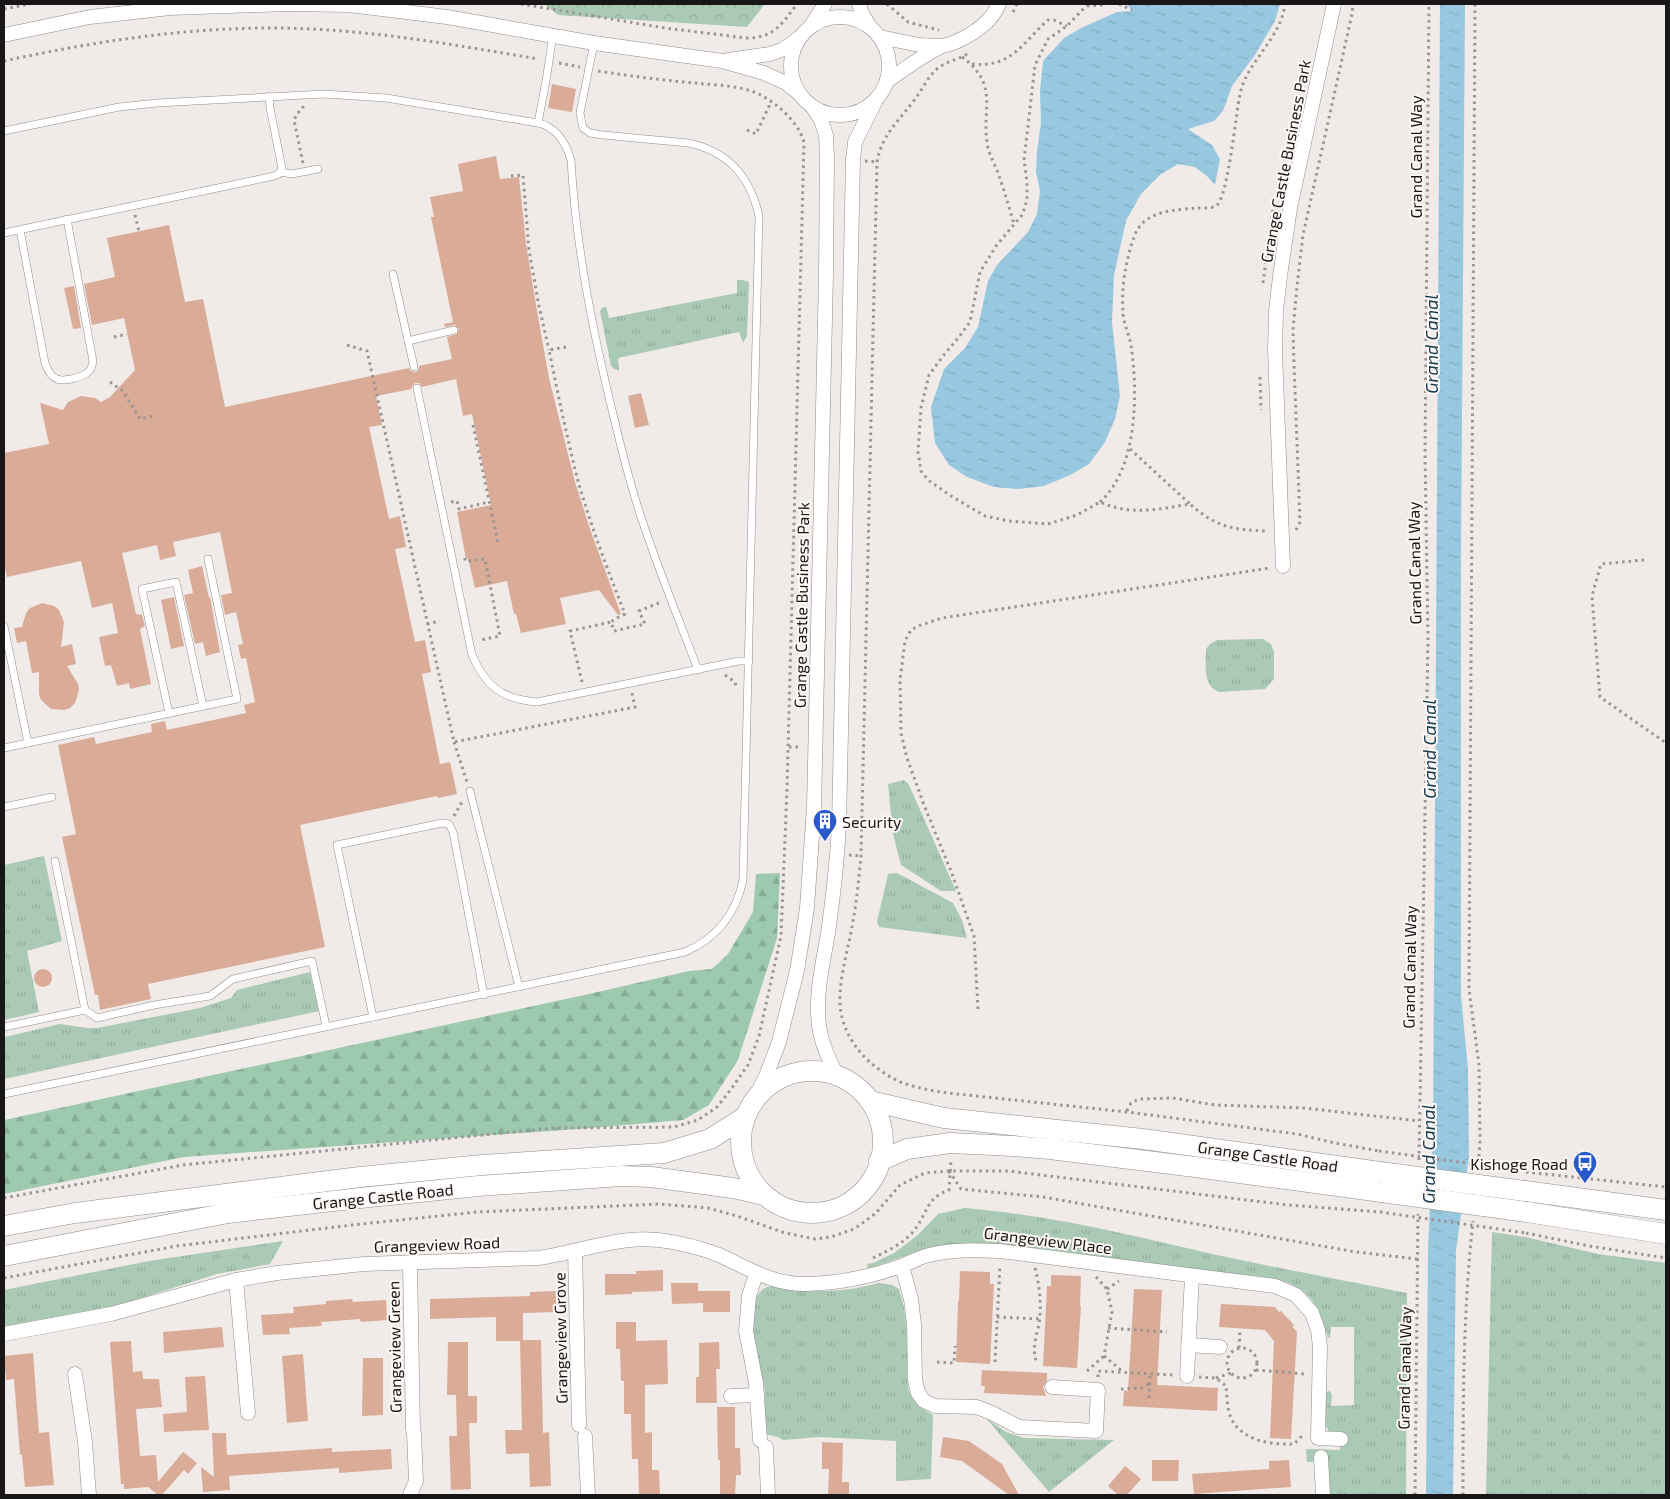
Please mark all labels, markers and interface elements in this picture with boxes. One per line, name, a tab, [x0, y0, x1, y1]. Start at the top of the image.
street label: Grange Castle Business Park	[1256, 58, 1314, 264]
street label: Grand Canal Way	[1406, 95, 1425, 219]
water label: Grand Canal	[1420, 294, 1442, 394]
street label: Grand Canal Way	[1403, 501, 1425, 625]
street label: Grange Castle Business Park	[790, 502, 812, 708]
water label: Grand Canal	[1418, 699, 1440, 799]
building icon: Security	[812, 808, 838, 842]
place label: Security	[842, 812, 902, 831]
street label: Grand Canal Way	[1398, 905, 1420, 1029]
water label: Grand Canal	[1417, 1104, 1439, 1204]
street label: Grange Castle Road	[1197, 1137, 1339, 1175]
bus stop icon: Kishoge Road	[1572, 1150, 1598, 1184]
place label: Kishoge Road	[1470, 1154, 1568, 1173]
street label: Grange Castle Road	[312, 1179, 454, 1213]
street label: Grangeview Place	[983, 1223, 1113, 1257]
street label: Grangeview Road	[374, 1232, 500, 1256]
street label: Grangeview Grove	[549, 1272, 571, 1404]
street label: Grangeview Green	[383, 1281, 405, 1413]
street label: Grand Canal Way	[1393, 1306, 1415, 1430]

